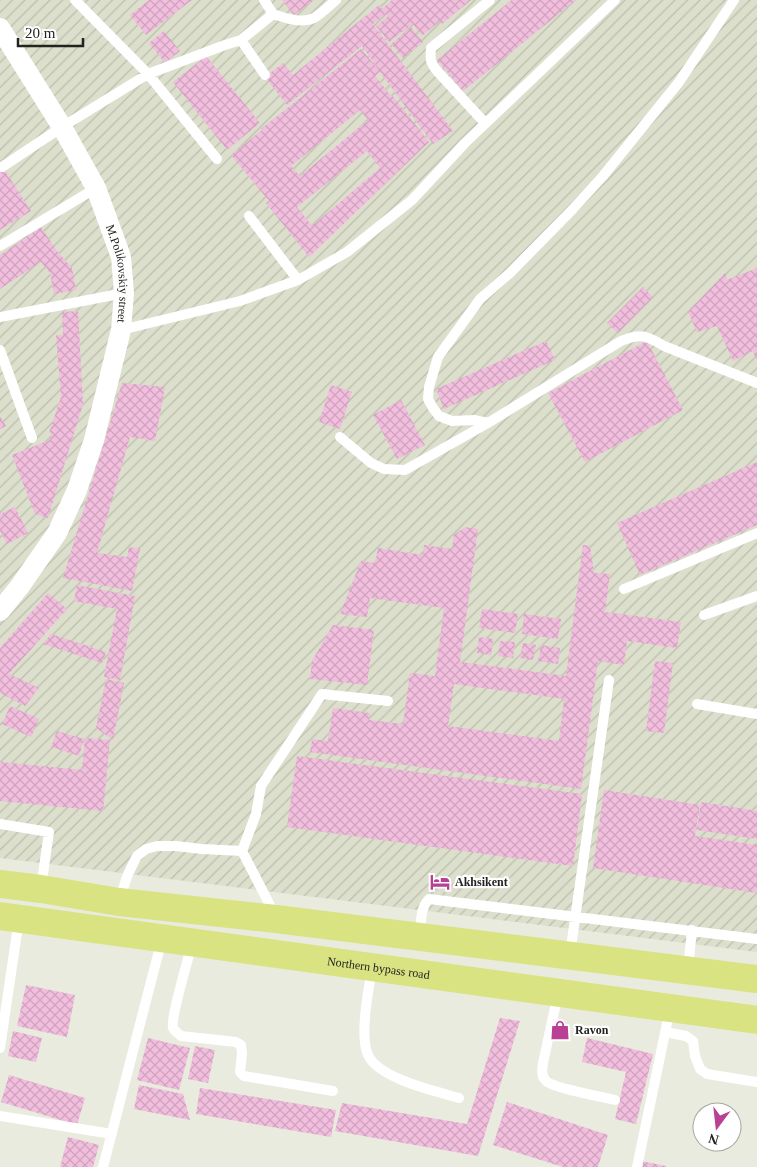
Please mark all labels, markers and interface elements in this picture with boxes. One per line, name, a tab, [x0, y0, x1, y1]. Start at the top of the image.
scale bar	[18, 15, 82, 47]
text: 20 m	[25, 25, 56, 41]
street label: M.Polikovskiy street	[103, 223, 131, 324]
hotel icon: Akhsikent	[429, 871, 451, 893]
place label: Akhsikent	[455, 875, 508, 889]
street label: Northern bypass road	[326, 954, 431, 982]
shop icon: Ravon	[549, 1019, 571, 1041]
place label: Ravon	[575, 1023, 609, 1037]
north arrow	[692, 1102, 742, 1152]
text: N	[707, 1131, 721, 1148]

